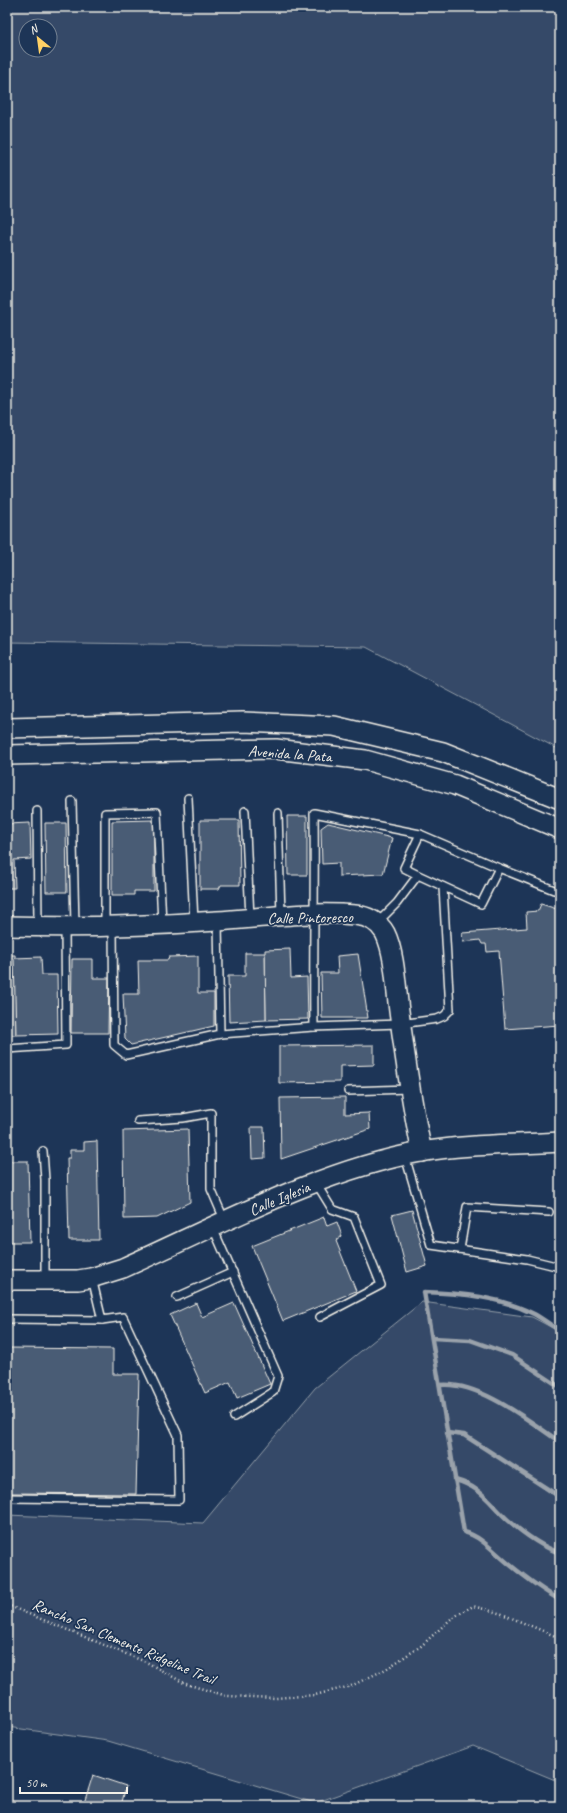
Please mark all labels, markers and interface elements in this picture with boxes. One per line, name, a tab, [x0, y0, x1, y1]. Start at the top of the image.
north arrow	[18, 18, 58, 58]
text: N	[27, 20, 41, 37]
street label: Avenida la Pata	[247, 741, 334, 767]
street label: Calle Pintoresco	[267, 907, 354, 929]
street label: Calle Iglesia	[246, 1177, 314, 1221]
street label: Rancho San Clemente Ridgeline Trail	[29, 1594, 221, 1691]
scale bar	[20, 1769, 127, 1795]
text: 50 m	[26, 1775, 48, 1791]

